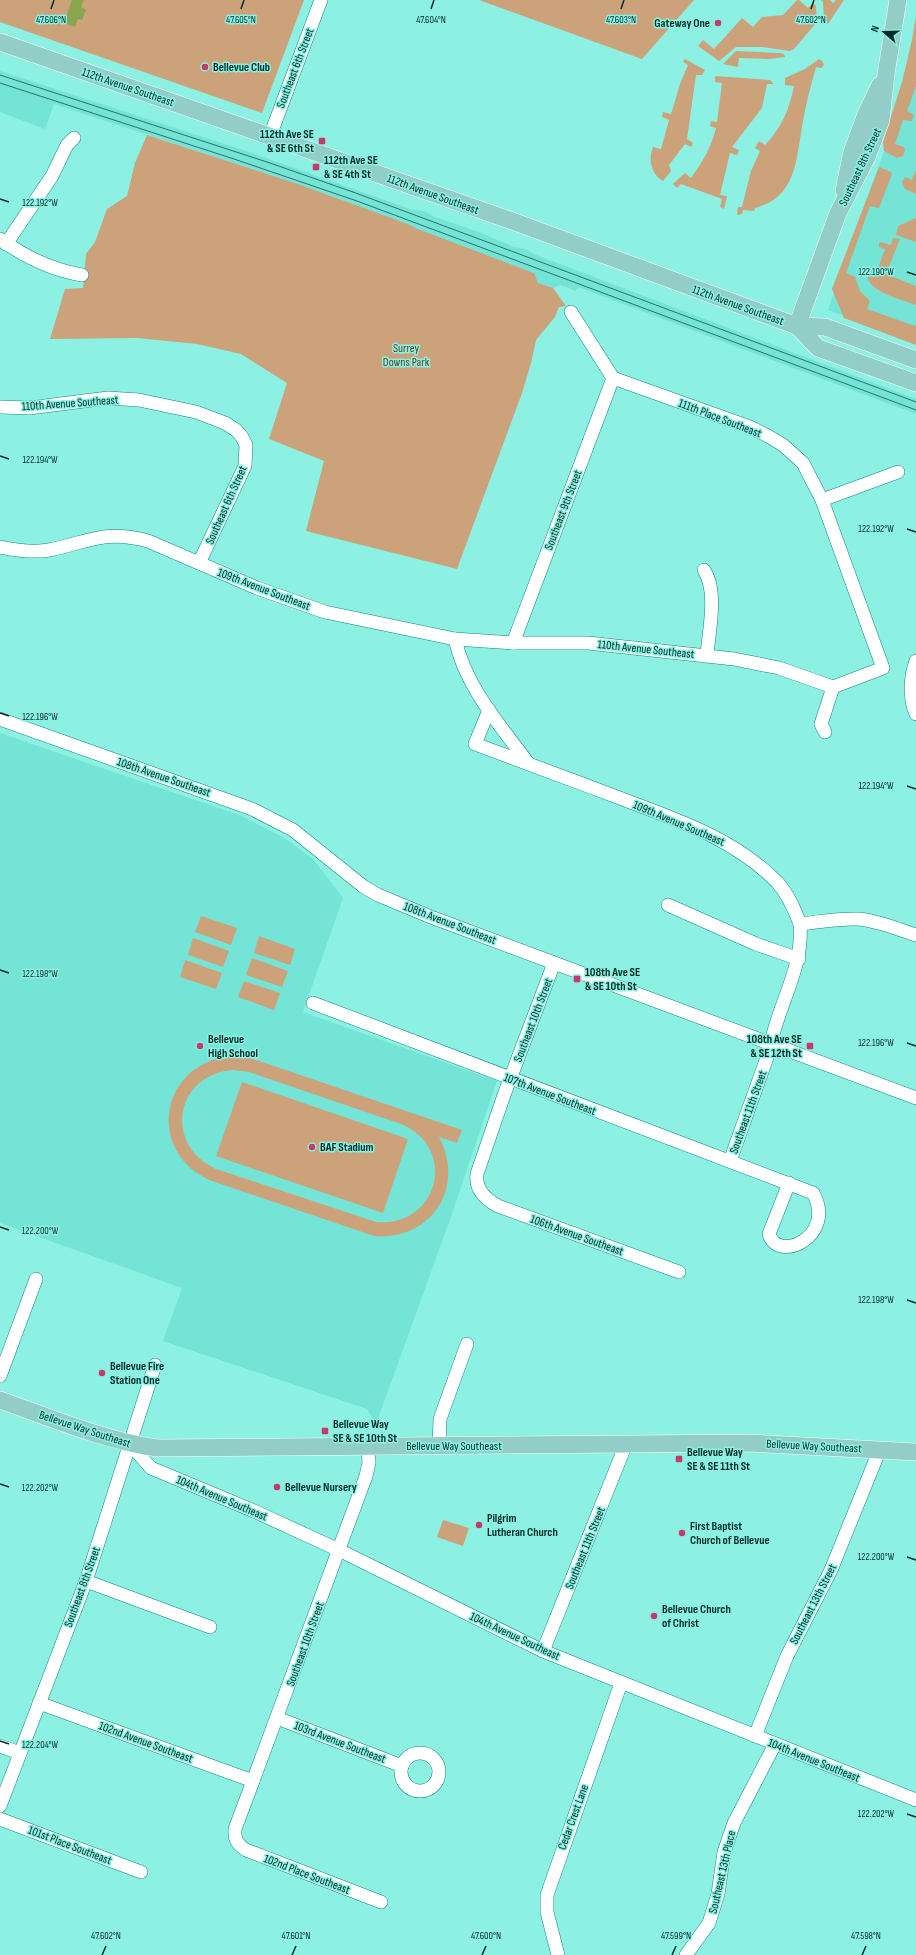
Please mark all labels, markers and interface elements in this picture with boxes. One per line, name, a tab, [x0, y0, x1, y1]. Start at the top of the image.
north arrow	[864, 12, 904, 52]
text: 47.606°N	[36, 14, 66, 26]
text: 47.605°N	[226, 14, 256, 26]
text: 47.604°N	[416, 14, 446, 26]
text: 47.603°N	[606, 14, 636, 26]
text: 47.602°N	[796, 14, 826, 26]
place label: Gateway One	[654, 16, 710, 31]
marker: Gateway One	[713, 18, 723, 28]
text: N	[868, 24, 882, 34]
street label: Southeast 6th Street	[273, 26, 318, 110]
place label: Bellevue Club	[213, 60, 270, 75]
marker: Bellevue Club	[200, 62, 210, 72]
street label: 112th Avenue Southeast	[80, 65, 176, 110]
street label: Southeast 8th Street	[836, 125, 885, 209]
place label: 112th Ave SE & SE 6th St	[260, 127, 314, 156]
marker: 112th Ave SE & SE 6th St	[317, 136, 327, 146]
place label: 112th Ave SE & SE 4th St	[324, 153, 378, 182]
marker: 112th Ave SE & SE 4th St	[311, 162, 321, 172]
street label: 112th Avenue Southeast	[385, 171, 481, 218]
text: 122.192°W	[22, 197, 58, 209]
text: 122.190°W	[858, 266, 894, 278]
street label: 112th Avenue Southeast	[690, 282, 786, 329]
park label: Surrey Downs Park	[383, 341, 430, 370]
street label: 110th Avenue Southeast	[21, 393, 119, 414]
street label: 111th Place Southeast	[676, 396, 764, 441]
text: 122.194°W	[22, 454, 58, 466]
street label: Southeast 6th Street	[202, 463, 251, 547]
street label: Southeast 9th Street	[541, 468, 586, 552]
text: 122.192°W	[858, 523, 894, 535]
street label: 109th Avenue Southeast	[215, 565, 313, 614]
street label: 110th Avenue Southeast	[597, 637, 695, 662]
text: 122.196°W	[22, 711, 58, 723]
street label: 108th Avenue Southeast	[115, 754, 213, 801]
text: 122.194°W	[858, 780, 894, 792]
street label: 109th Avenue Southeast	[631, 797, 727, 850]
street label: 108th Avenue Southeast	[401, 899, 499, 948]
place label: 108th Ave SE & SE 10th St	[585, 965, 640, 994]
text: 122.198°W	[22, 968, 58, 980]
marker: 108th Ave SE & SE 10th St	[572, 974, 582, 984]
street label: Southeast 10th Street	[511, 976, 557, 1064]
place label: Bellevue High School	[208, 1032, 258, 1061]
place label: 108th Ave SE & SE 12th St	[747, 1032, 802, 1061]
text: 122.196°W	[858, 1037, 894, 1049]
marker: Bellevue High School	[195, 1041, 205, 1051]
marker: 108th Ave SE & SE 12th St	[805, 1041, 815, 1051]
street label: Southeast 11th Street	[726, 1068, 771, 1156]
street label: 107th Avenue Southeast	[502, 1070, 598, 1119]
place label: BAF Stadium	[320, 1140, 373, 1155]
marker: BAF Stadium	[307, 1142, 317, 1152]
street label: 106th Avenue Southeast	[528, 1212, 626, 1259]
text: 122.200°W	[22, 1225, 59, 1237]
text: 122.198°W	[858, 1294, 894, 1306]
place label: Bellevue Fire Station One	[110, 1359, 164, 1388]
marker: Bellevue Fire Station One	[97, 1368, 107, 1378]
street label: Bellevue Way Southeast	[37, 1408, 133, 1451]
place label: Bellevue Way SE & SE 10th St	[333, 1417, 397, 1446]
marker: Bellevue Way SE & SE 10th St	[320, 1426, 330, 1436]
street label: Bellevue Way Southeast	[766, 1437, 862, 1457]
street label: Bellevue Way Southeast	[406, 1439, 502, 1454]
place label: Bellevue Way SE & SE 11th St	[687, 1445, 750, 1474]
marker: Bellevue Way SE & SE 11th St	[674, 1454, 684, 1464]
street label: 104th Avenue Southeast	[174, 1472, 270, 1525]
place label: Bellevue Nursery	[285, 1480, 357, 1495]
text: 122.202°W	[22, 1482, 59, 1494]
marker: Bellevue Nursery	[272, 1482, 282, 1492]
street label: Southeast 11th Street	[562, 1504, 609, 1592]
place label: Pilgrim Lutheran Church	[487, 1511, 558, 1540]
place label: First Baptist Church of Bellevue	[690, 1519, 770, 1548]
marker: Pilgrim Lutheran Church	[474, 1520, 484, 1530]
marker: First Baptist Church of Bellevue	[677, 1528, 687, 1538]
street label: Southeast 8th Street	[61, 1545, 104, 1629]
text: 122.200°W	[858, 1551, 895, 1563]
street label: Southeast 13th Street	[787, 1561, 840, 1647]
street label: Southeast 10th Street	[283, 1600, 328, 1688]
place label: Bellevue Church of Christ	[662, 1602, 731, 1631]
street label: 104th Avenue Southeast	[467, 1609, 563, 1664]
marker: Bellevue Church of Christ	[649, 1611, 659, 1621]
street label: 102nd Avenue Southeast	[97, 1718, 195, 1767]
street label: 103rd Avenue Southeast	[292, 1718, 388, 1767]
street label: 104th Avenue Southeast	[766, 1735, 862, 1786]
text: 122.204°W	[22, 1739, 58, 1751]
street label: Cedar Crest Lane	[555, 1782, 592, 1852]
text: 122.202°W	[858, 1808, 895, 1820]
street label: 101st Place Southeast	[26, 1823, 114, 1868]
street label: Southeast 13th Place	[706, 1829, 739, 1915]
street label: 102nd Place Southeast	[262, 1851, 352, 1898]
text: 47.602°N	[91, 1930, 121, 1942]
text: 47.601°N	[282, 1930, 310, 1942]
text: 47.600°N	[471, 1930, 501, 1942]
text: 47.599°N	[661, 1930, 691, 1942]
text: 47.598°N	[851, 1930, 881, 1942]

